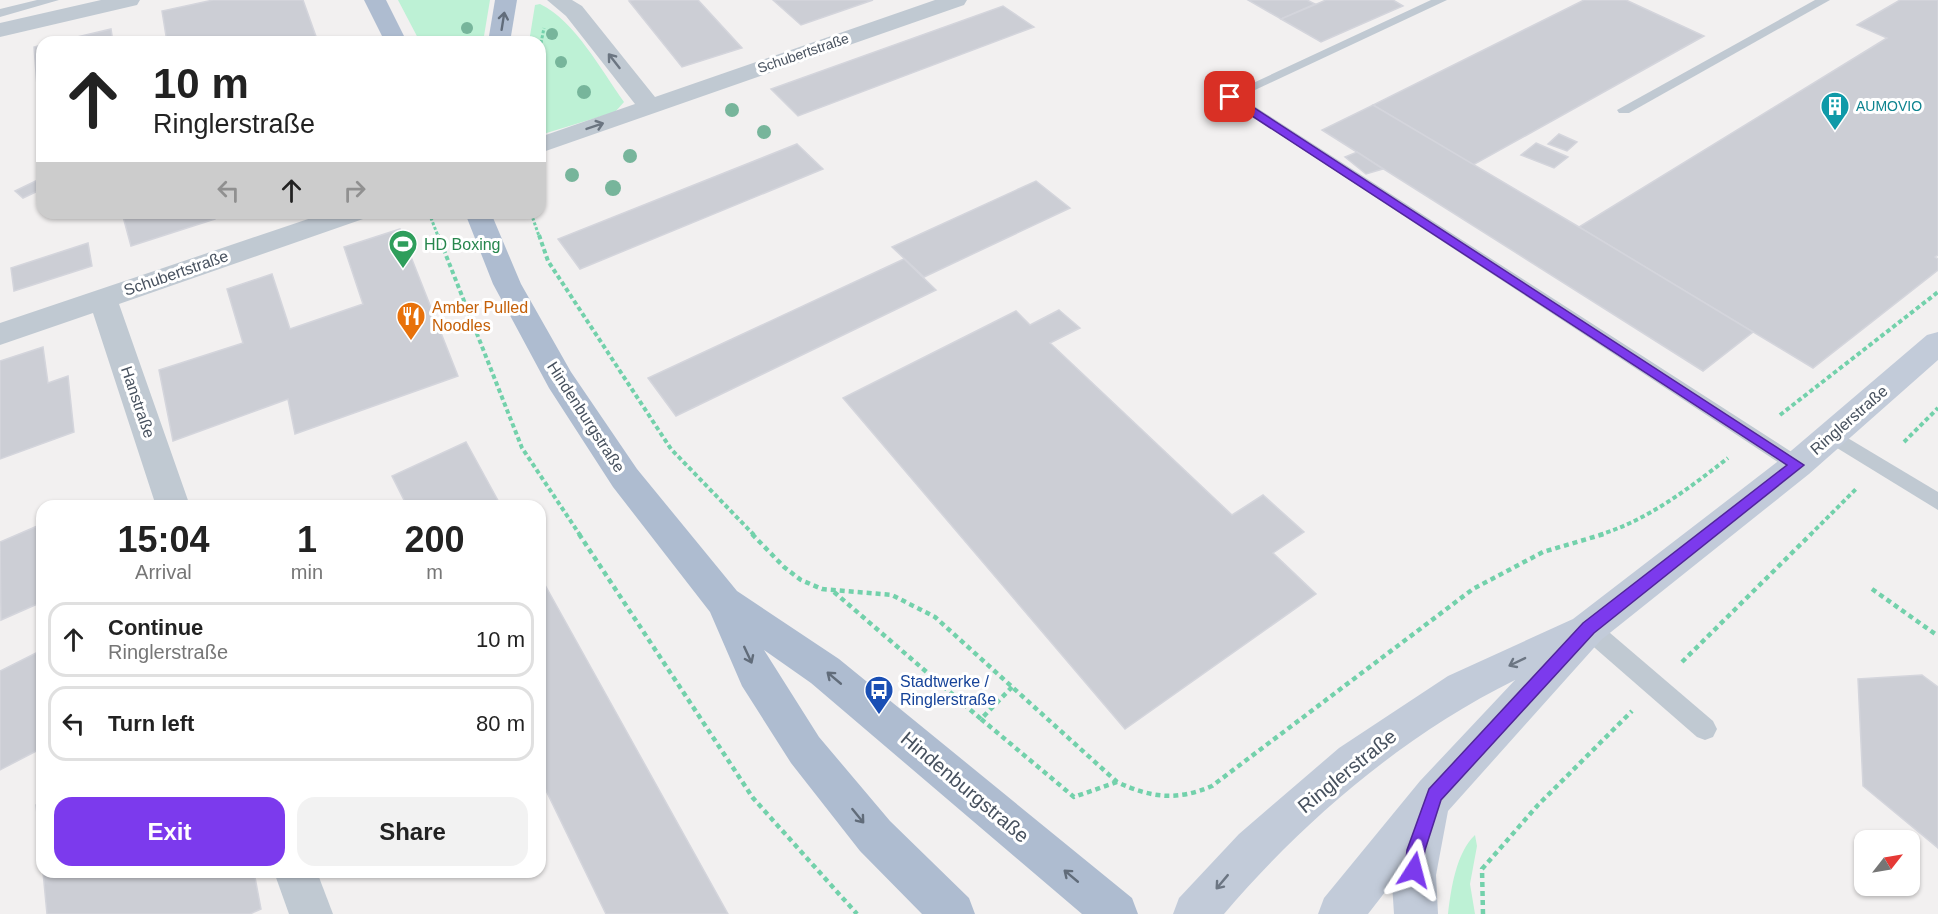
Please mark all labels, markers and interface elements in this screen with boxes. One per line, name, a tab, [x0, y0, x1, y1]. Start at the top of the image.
one-way arrow	[497, 12, 508, 31]
street label: Schubertstraße	[755, 30, 851, 76]
one-way arrow	[608, 53, 621, 69]
icon: ahead	[54, 60, 132, 138]
text: 10 m	[153, 60, 249, 107]
pin	[1204, 71, 1255, 122]
icon: arrive	[1213, 80, 1246, 113]
building icon: AUMOVIO	[1819, 90, 1851, 132]
place label: AUMOVIO	[1856, 98, 1922, 114]
text: Ringlerstraße	[153, 109, 315, 139]
one-way arrow	[585, 119, 604, 130]
icon: left	[212, 174, 245, 207]
icon: ahead	[275, 174, 308, 207]
icon: right	[338, 174, 371, 207]
sports icon: HD Boxing	[387, 228, 419, 270]
place label: HD Boxing	[424, 236, 500, 253]
street label: Schubertstraße	[122, 247, 231, 299]
place label: Amber Pulled Noodles	[432, 299, 528, 334]
restaurant icon: Amber Pulled Noodles	[395, 300, 427, 342]
street label: Hindenburgstraße	[544, 359, 628, 475]
street label: Hanstraße	[118, 364, 158, 440]
street label: Ringlerstraße	[1807, 382, 1891, 458]
text: 15:04	[117, 519, 209, 560]
text: 1	[297, 519, 317, 560]
text: 200	[404, 519, 465, 560]
text: Arrival	[135, 561, 192, 583]
text: min	[291, 561, 323, 583]
text: m	[426, 561, 443, 583]
text: Continue	[108, 615, 203, 640]
icon: ahead	[57, 623, 90, 656]
text: 10 m	[476, 627, 525, 652]
text: Ringlerstraße	[108, 641, 228, 663]
one-way arrow	[743, 646, 754, 664]
one-way arrow	[1508, 656, 1526, 668]
one-way arrow	[827, 671, 842, 685]
place label: Stadtwerke / Ringlerstraße	[900, 673, 996, 708]
bus stop icon: Stadtwerke / Ringlerstraße	[863, 674, 895, 716]
icon: left	[57, 707, 90, 740]
text: Turn left	[108, 711, 194, 736]
text: 80 m	[476, 711, 525, 736]
street label: Ringlerstraße	[1293, 725, 1401, 817]
street label: Hindenburgstraße	[897, 727, 1033, 847]
button: Exit	[54, 797, 285, 866]
button: Share	[297, 797, 528, 866]
one-way arrow	[852, 807, 865, 823]
north arrow	[1854, 830, 1920, 896]
map controls	[1854, 830, 1920, 896]
position arrow	[1382, 838, 1446, 902]
one-way arrow	[1064, 869, 1079, 883]
one-way arrow	[1215, 874, 1228, 890]

